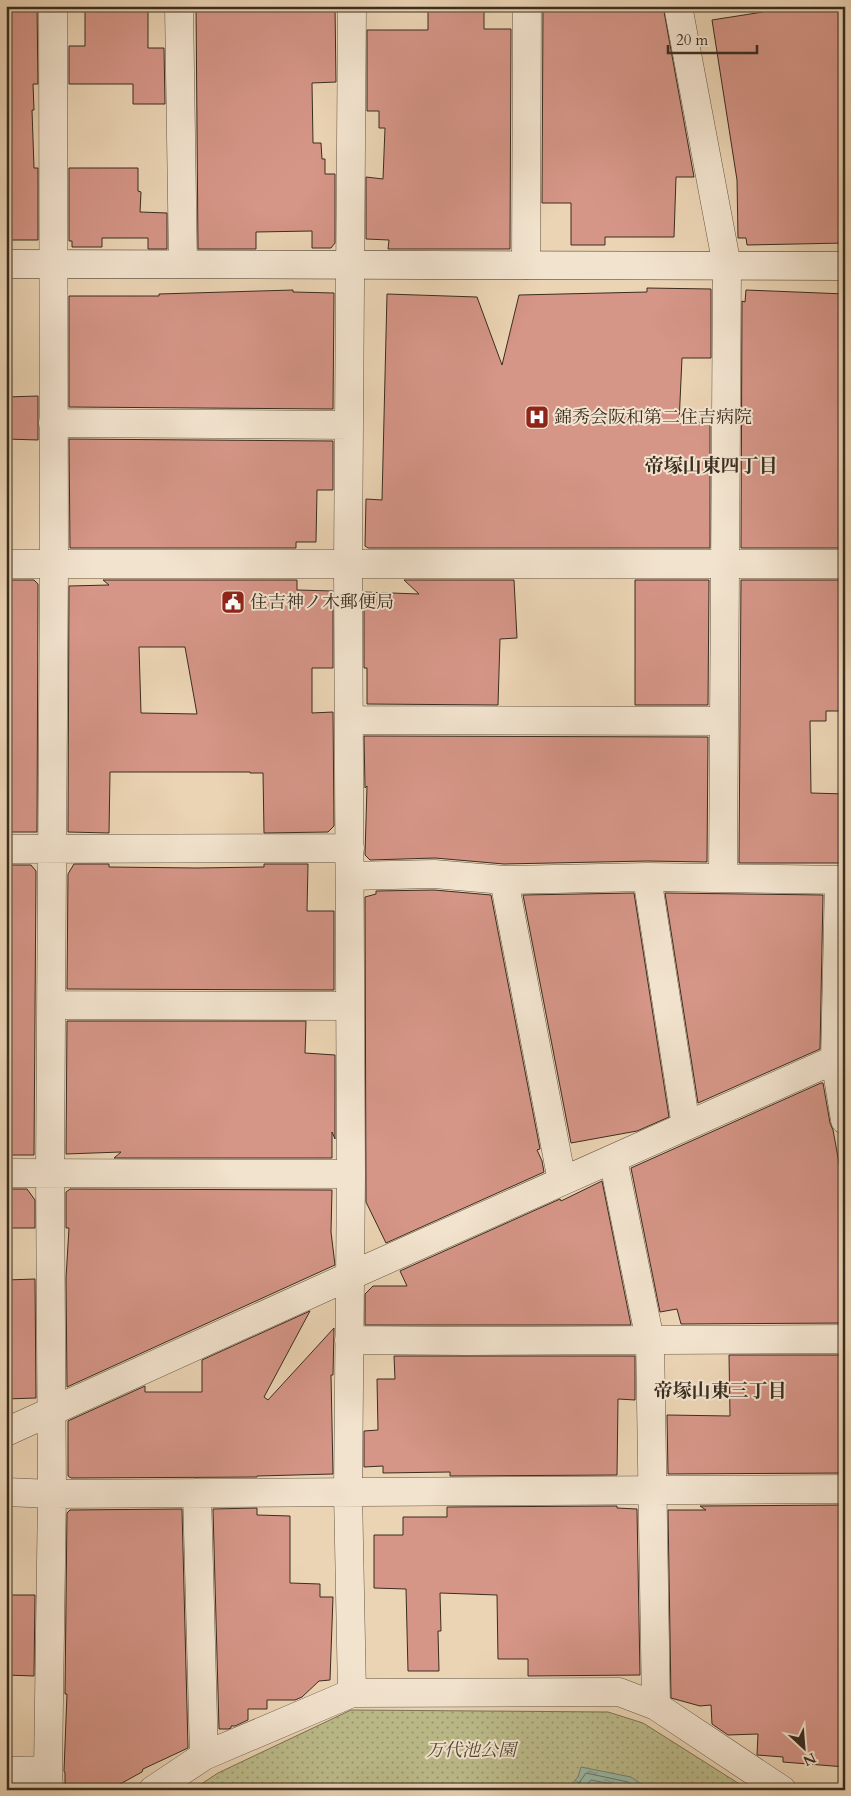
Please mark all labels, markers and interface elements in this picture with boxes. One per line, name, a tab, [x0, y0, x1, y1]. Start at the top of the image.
scale bar	[668, 22, 757, 54]
text: 20 m	[676, 30, 708, 50]
hospital icon: 錦秀会阪和第二住吉病院	[524, 404, 550, 430]
place label: 錦秀会阪和第二住吉病院	[554, 405, 752, 430]
district label: 帝塚山東四丁目	[644, 453, 778, 479]
public building icon: 住吉神ノ木郵便局	[220, 589, 246, 615]
place label: 住吉神ノ木郵便局	[250, 590, 394, 615]
district label: 帝塚山東三丁目	[653, 1378, 787, 1404]
north arrow	[778, 1724, 828, 1774]
park label: 万代池公園	[426, 1738, 519, 1763]
text: N	[800, 1748, 819, 1770]

